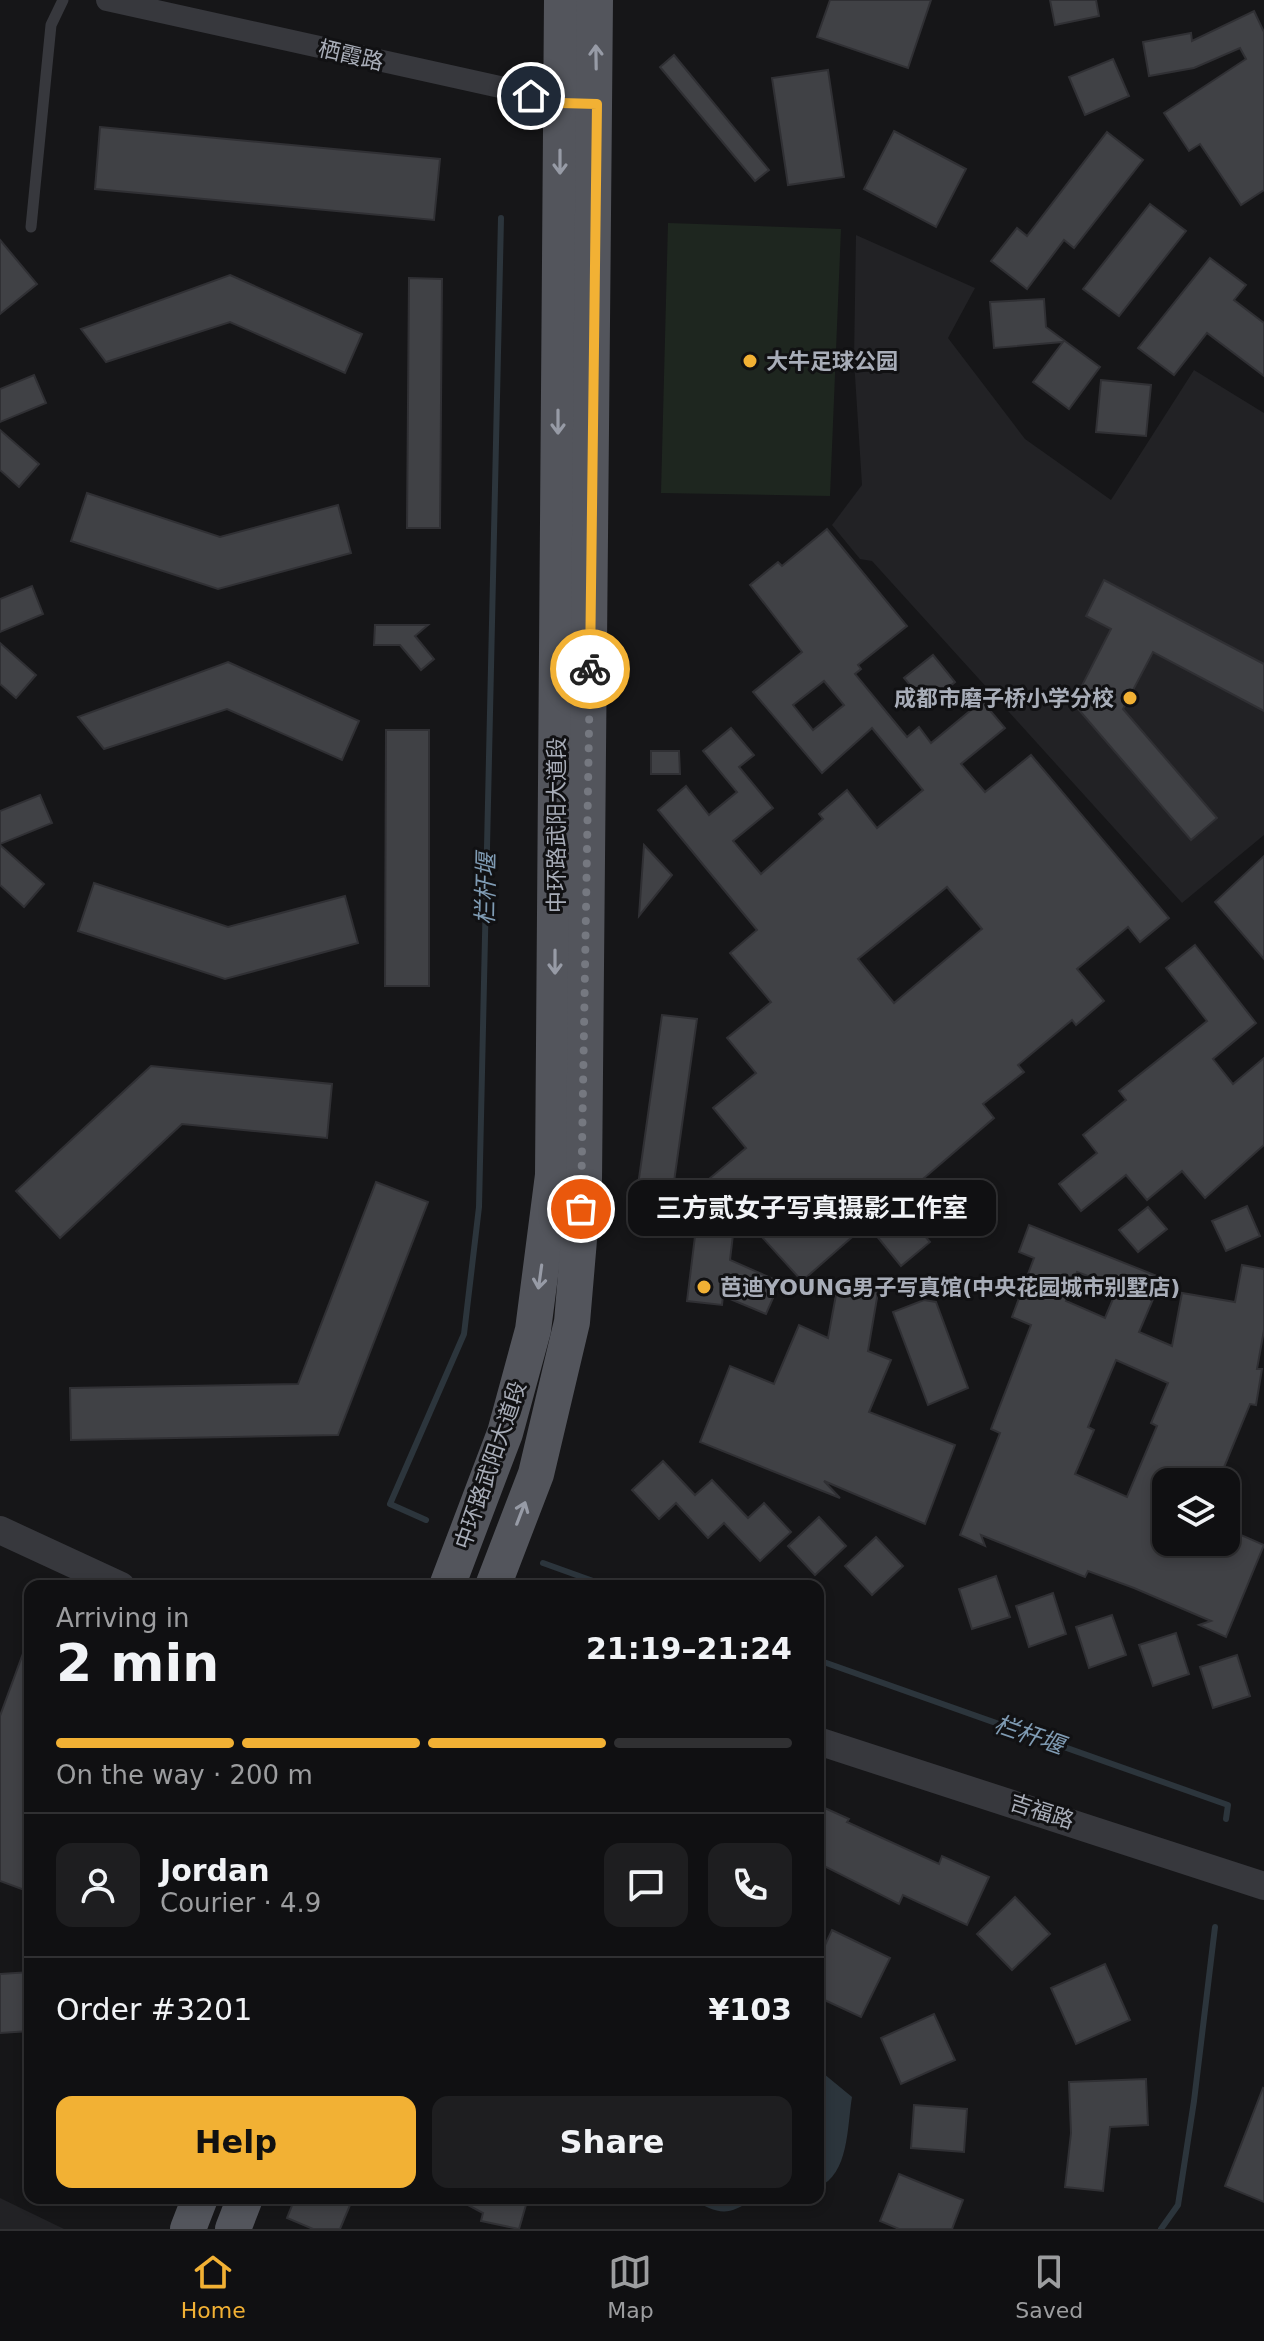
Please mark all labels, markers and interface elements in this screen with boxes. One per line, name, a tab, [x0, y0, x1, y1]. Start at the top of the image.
street label: 栖霞路	[316, 36, 386, 75]
one-way arrow	[588, 44, 604, 71]
pin	[497, 62, 565, 130]
icon: home	[509, 74, 553, 118]
one-way arrow	[552, 148, 568, 175]
place label: 大牛足球公园	[766, 349, 898, 374]
marker: 大牛足球公园	[741, 352, 759, 370]
one-way arrow	[550, 408, 566, 435]
courier	[550, 629, 630, 709]
icon: bike	[568, 647, 612, 691]
place label: 成都市磨子桥小学分校	[894, 686, 1114, 711]
marker: 成都市磨子桥小学分校	[1121, 689, 1139, 707]
street label: 中环路武阳大道段	[544, 737, 569, 913]
water label: 栏杆堰	[471, 849, 501, 925]
one-way arrow	[547, 948, 563, 975]
pin	[547, 1175, 615, 1243]
callout: 三方贰女子写真摄影工作室	[629, 1181, 997, 1237]
icon: bag	[559, 1187, 603, 1231]
text: 三方贰女子写真摄影工作室	[656, 1193, 968, 1223]
one-way arrow	[532, 1264, 547, 1289]
place label: 芭迪YOUNG男子写真馆(中央花园城市别墅店)	[720, 1275, 1180, 1300]
marker: 芭迪YOUNG男子写真馆(中央花园城市别墅店)	[695, 1278, 713, 1296]
street label: 中环路武阳大道段	[450, 1378, 531, 1552]
map controls	[1152, 1468, 1240, 1556]
button: layers	[1152, 1468, 1240, 1556]
one-way arrow	[515, 1501, 529, 1526]
text: Arriving in	[56, 1603, 190, 1633]
text: 21:19–21:24	[586, 1631, 792, 1666]
text: 2 min	[56, 1633, 219, 1693]
water label: 栏杆堰	[990, 1710, 1071, 1761]
text: On the way · 200 m	[56, 1760, 313, 1790]
street label: 吉福路	[1007, 1789, 1077, 1834]
button: person	[56, 1843, 140, 1927]
button: chat	[604, 1843, 688, 1927]
button: phone	[708, 1843, 792, 1927]
text: Jordan	[160, 1853, 270, 1888]
text: Courier · 4.9	[160, 1888, 321, 1918]
text: Order #3201	[56, 1992, 252, 2027]
text: ¥103	[709, 1992, 792, 2027]
button: Help	[56, 2096, 416, 2188]
button: Share	[432, 2096, 792, 2188]
tab: Home	[181, 2250, 246, 2323]
tab: Map	[607, 2250, 654, 2323]
tab: Saved	[1015, 2250, 1083, 2323]

